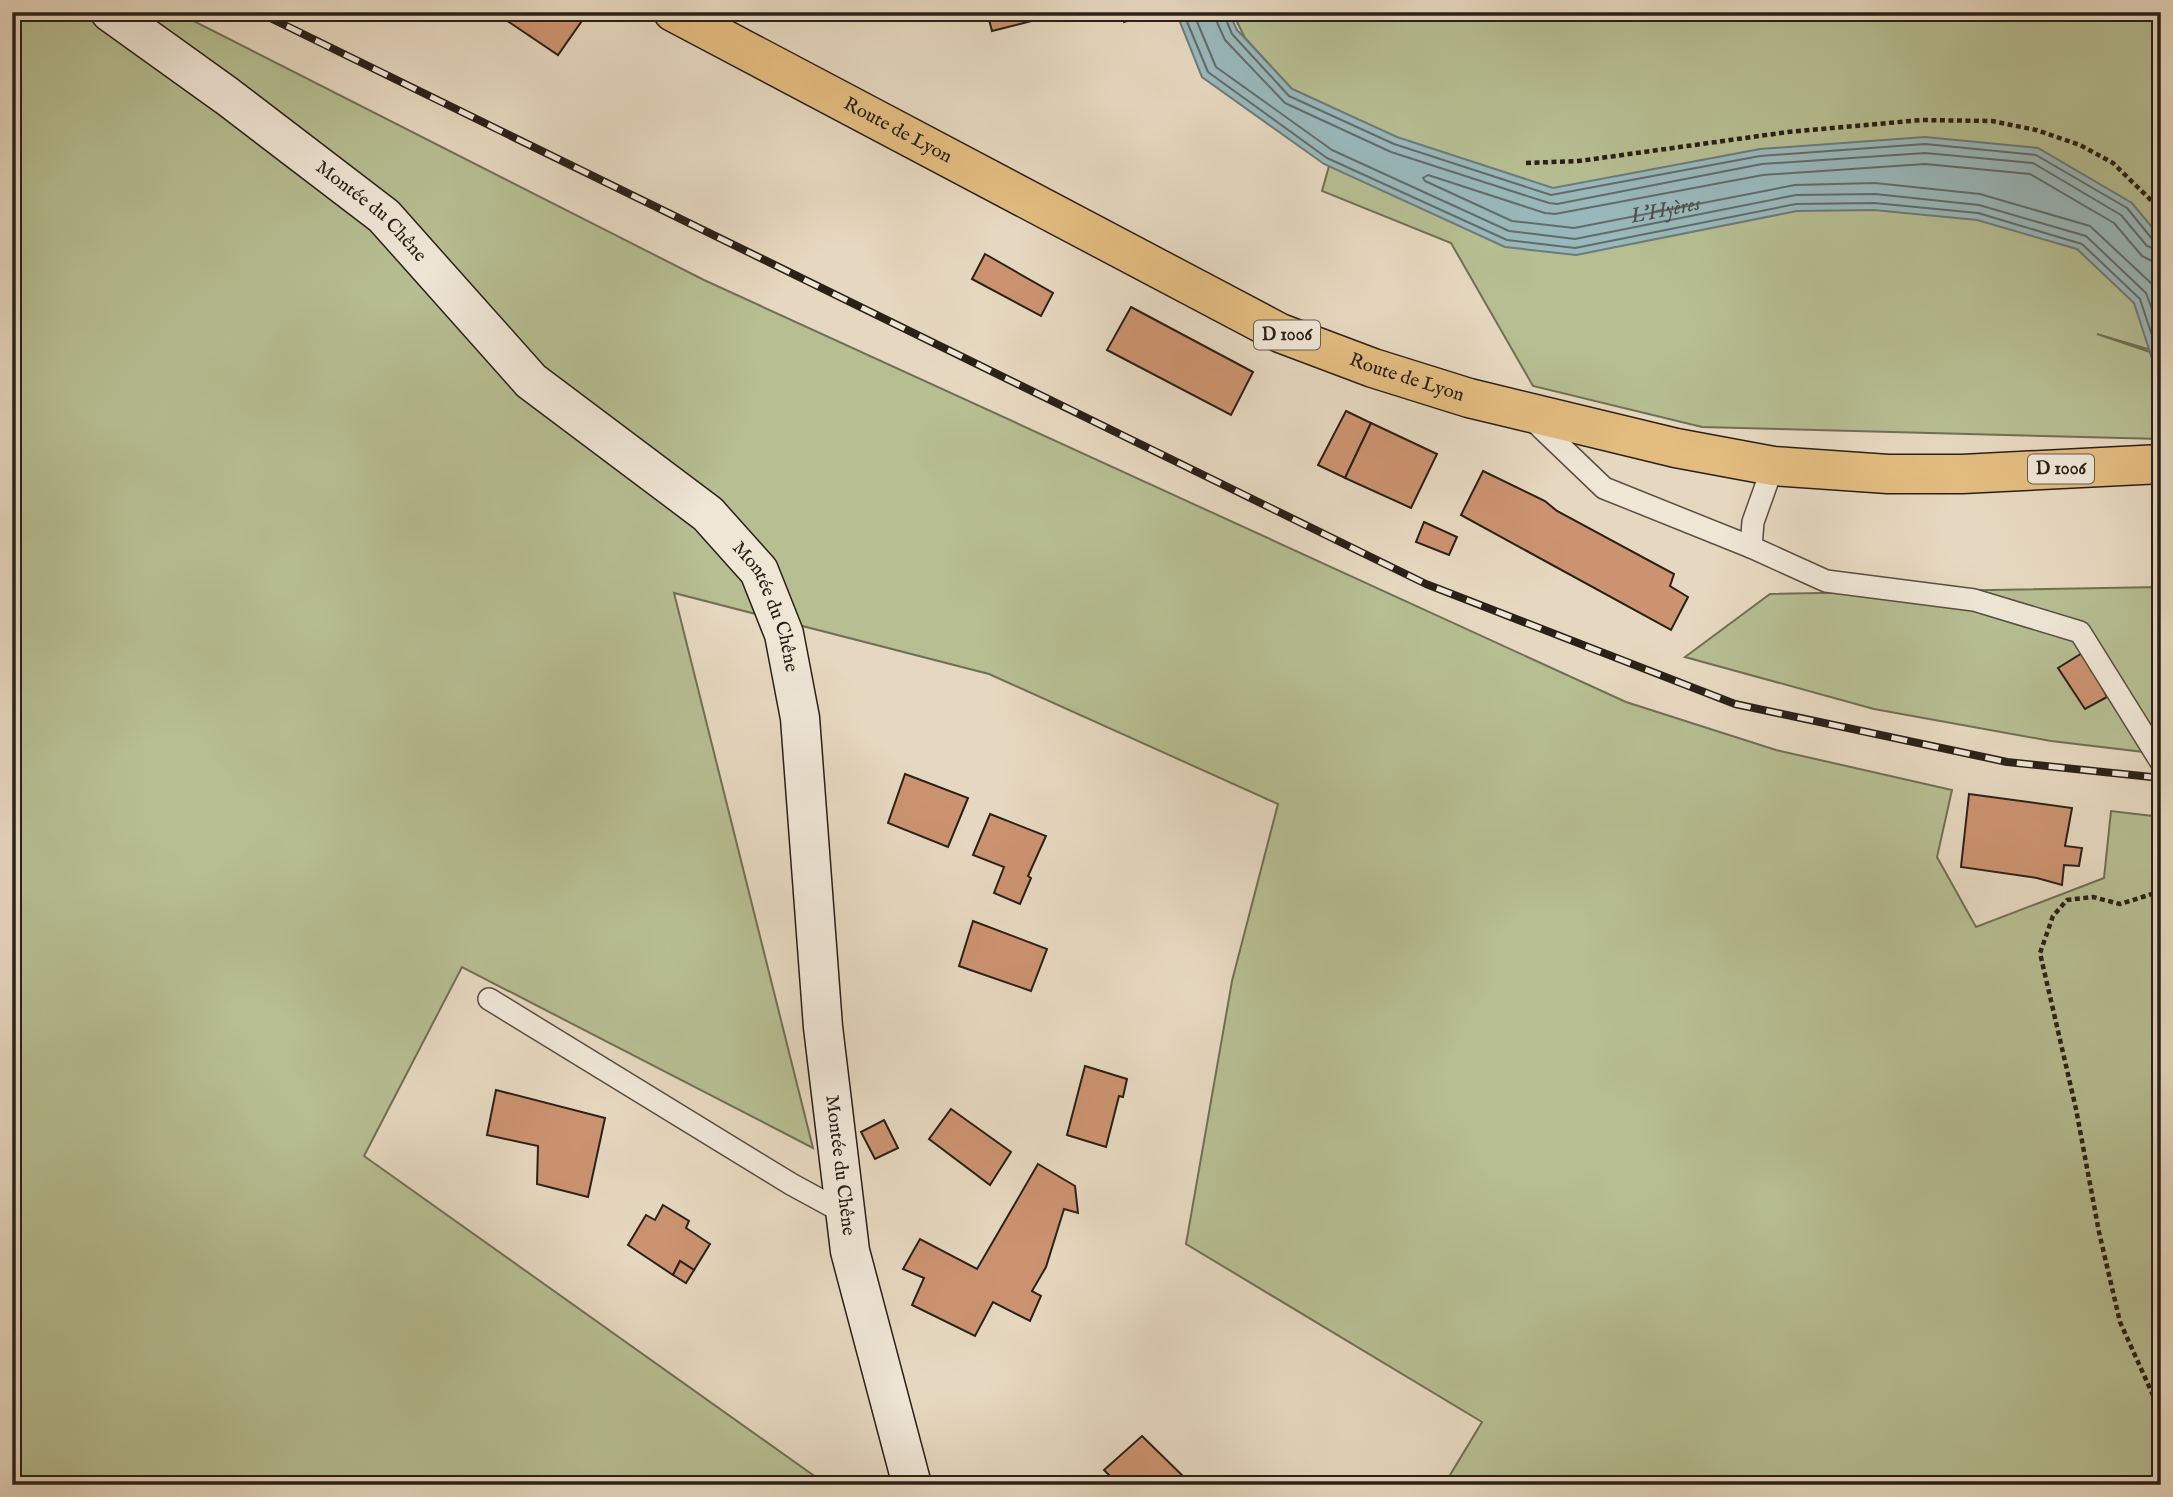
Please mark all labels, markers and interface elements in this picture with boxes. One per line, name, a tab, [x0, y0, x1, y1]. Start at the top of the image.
street label: Route de Lyon	[839, 92, 956, 169]
street label: Montée du Chêne	[310, 156, 432, 268]
water label: L'Hyères	[1627, 190, 1704, 230]
road number: D 1006	[1254, 320, 1320, 349]
street label: Route de Lyon	[1346, 348, 1467, 408]
road number: D 1006	[2028, 454, 2094, 484]
street label: Montée du Chêne	[727, 537, 803, 674]
street label: Montée du Chêne	[819, 1094, 860, 1237]

